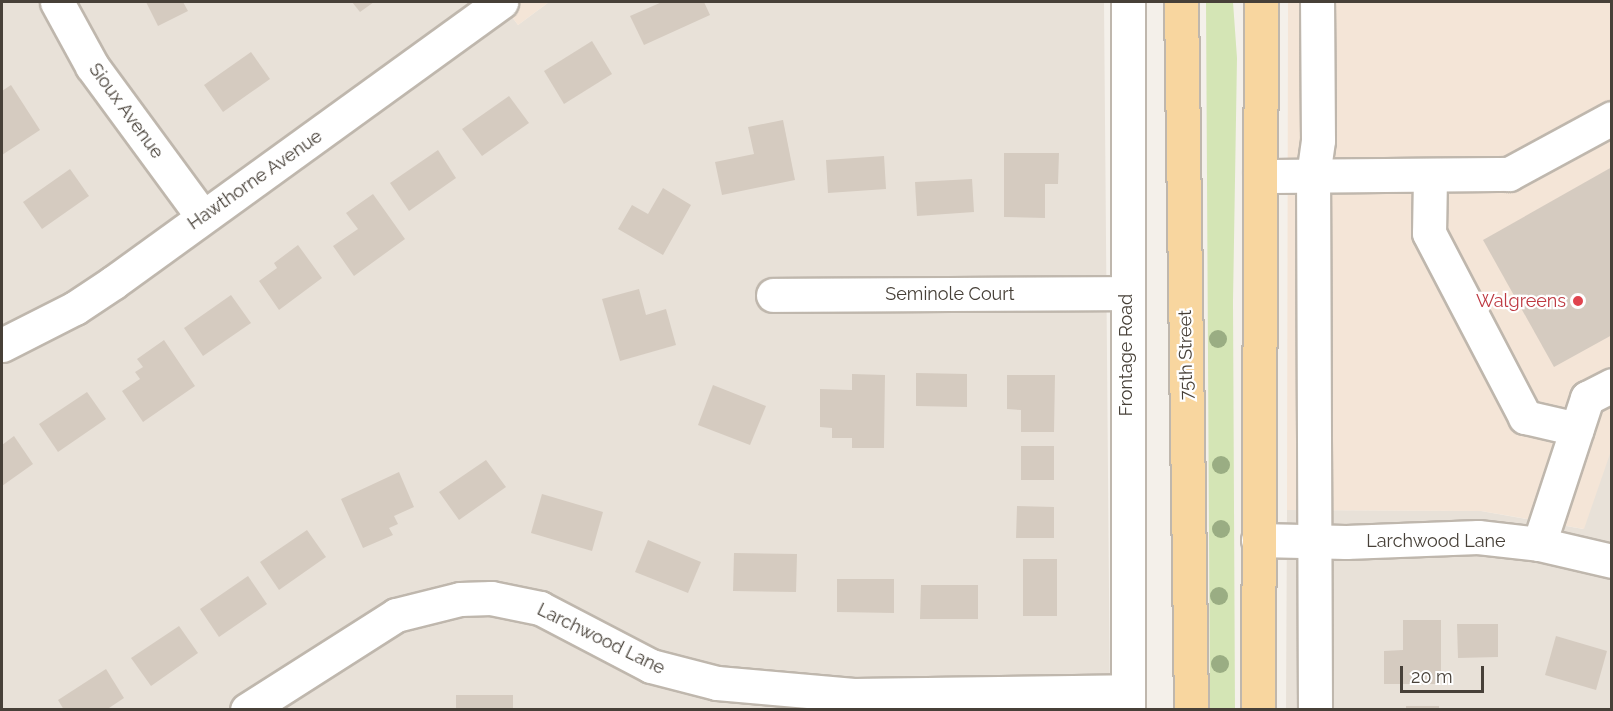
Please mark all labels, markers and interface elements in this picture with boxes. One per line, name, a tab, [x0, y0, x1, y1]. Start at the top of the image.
street label: Sioux Avenue	[84, 59, 168, 163]
street label: Hawthorne Avenue	[183, 125, 327, 235]
street label: Seminole Court	[885, 283, 1015, 305]
place label: Walgreens	[1476, 290, 1566, 312]
street label: Frontage Road	[1115, 294, 1137, 416]
marker: Walgreens	[1571, 294, 1585, 308]
street label: 75th Street	[1174, 310, 1198, 400]
street label: Larchwood Lane	[1366, 530, 1506, 552]
street label: Larchwood Lane	[534, 599, 668, 679]
scale bar	[1403, 654, 1487, 692]
text: 20 m	[1411, 666, 1453, 687]

